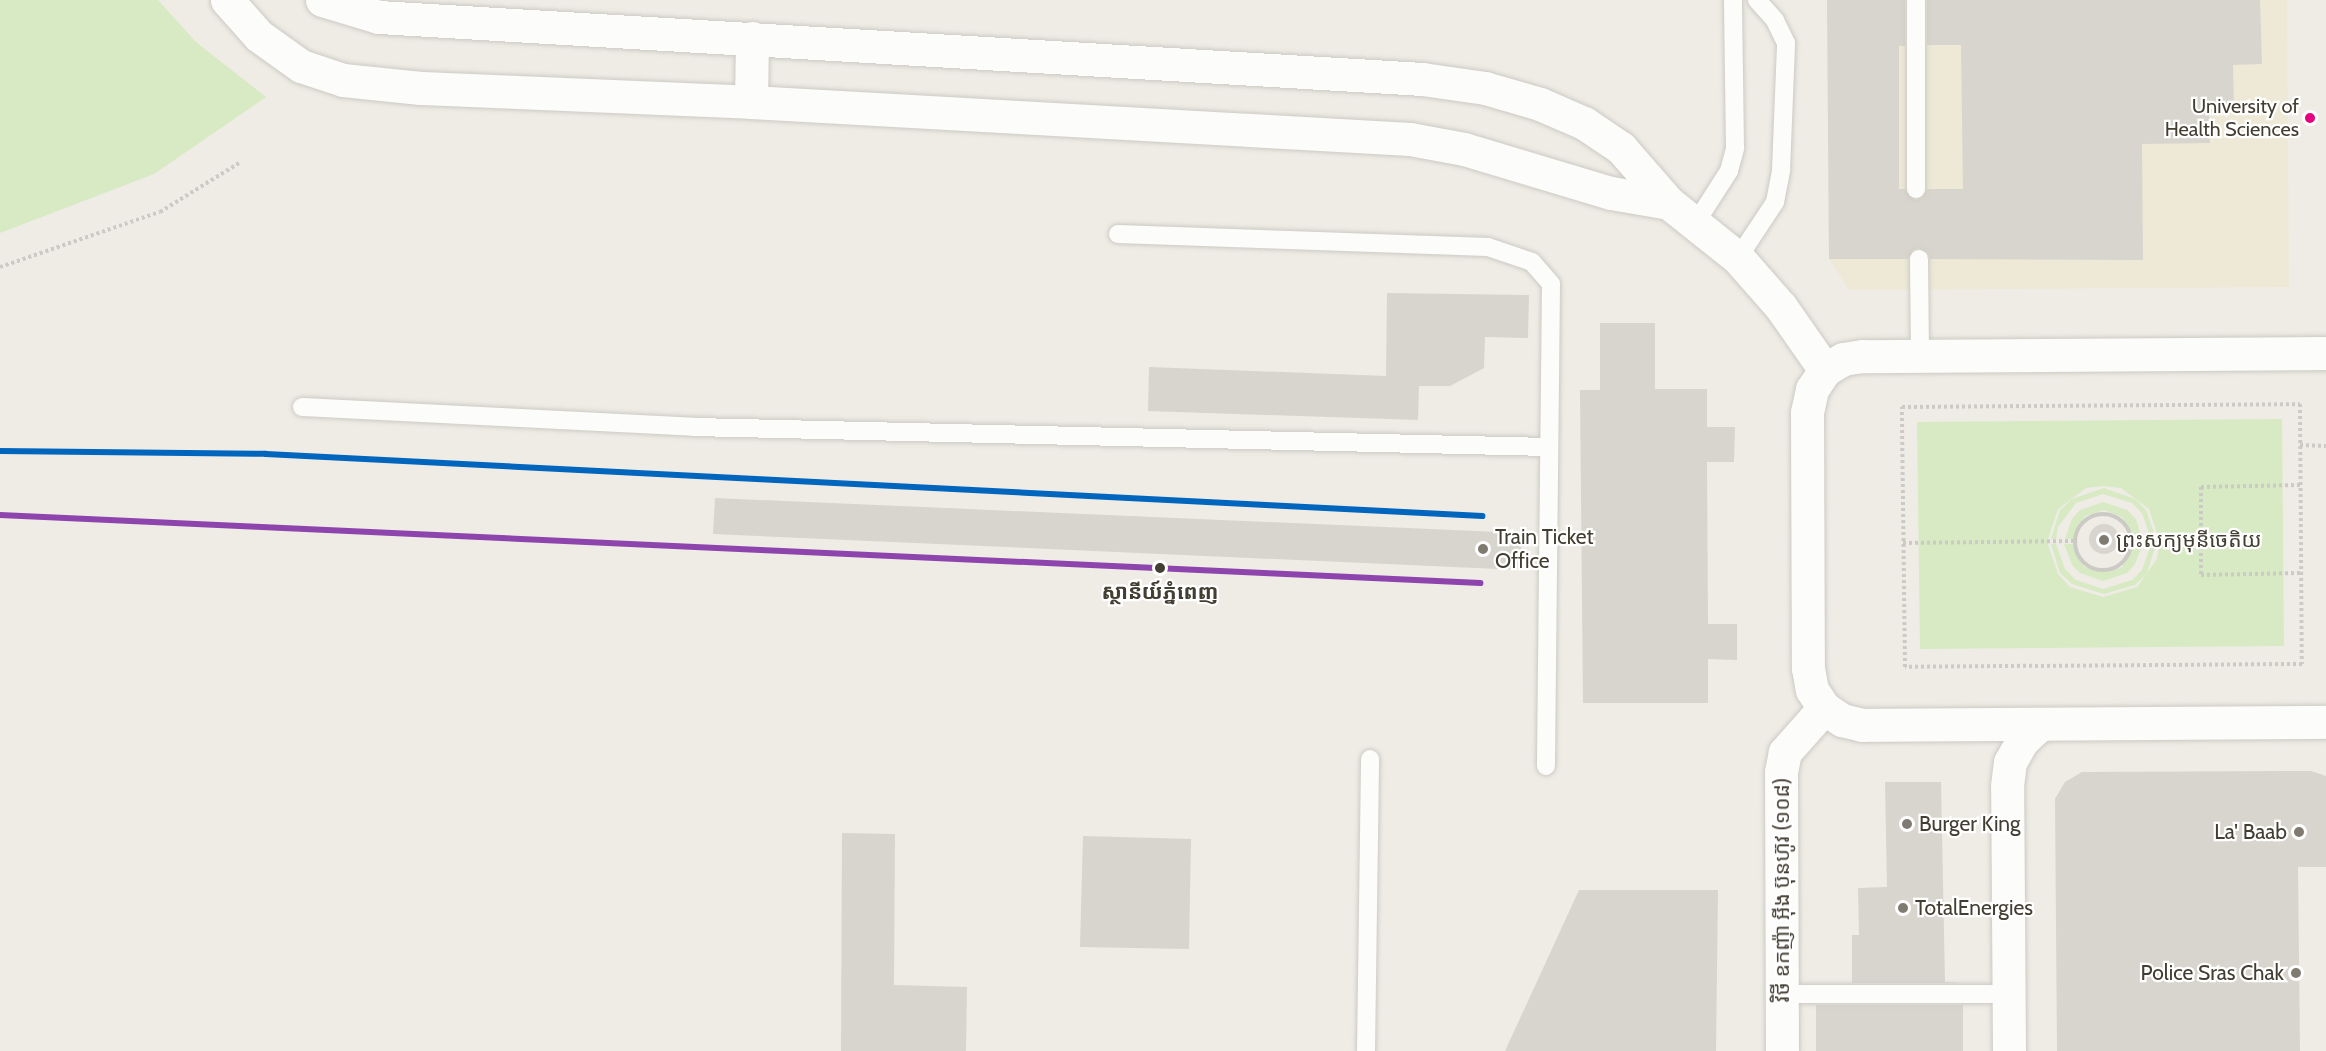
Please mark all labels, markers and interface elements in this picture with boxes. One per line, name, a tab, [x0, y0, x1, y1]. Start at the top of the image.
place label: University of Health Sciences	[2165, 94, 2299, 141]
marker: University of Health Sciences	[2304, 112, 2316, 124]
place label: Train Ticket Office	[1495, 524, 1594, 574]
place label: ព្រះសក្យមុនីចេតិយ	[2116, 527, 2262, 553]
marker: ព្រះសក្យមុនីចេតិយ	[2097, 533, 2111, 547]
marker: Train Ticket Office	[1476, 542, 1490, 556]
marker: ស្ថានីយ៍ភ្នំពេញ	[1151, 559, 1169, 577]
place label: ស្ថានីយ៍ភ្នំពេញ	[1101, 579, 1219, 605]
street label: វិថី ឧកញ៉ា អ៊ីង ប៊ុនហ៊ូវ (១០៨)	[1769, 778, 1795, 1002]
place label: Burger King	[1919, 811, 2021, 837]
marker: Burger King	[1900, 817, 1914, 831]
place label: La' Baab	[2214, 819, 2287, 845]
marker: La' Baab	[2292, 825, 2306, 839]
place label: TotalEnergies	[1915, 895, 2033, 921]
marker: TotalEnergies	[1896, 901, 1910, 915]
place label: Police Sras Chak	[2141, 960, 2284, 986]
marker: Police Sras Chak	[2289, 966, 2303, 980]

